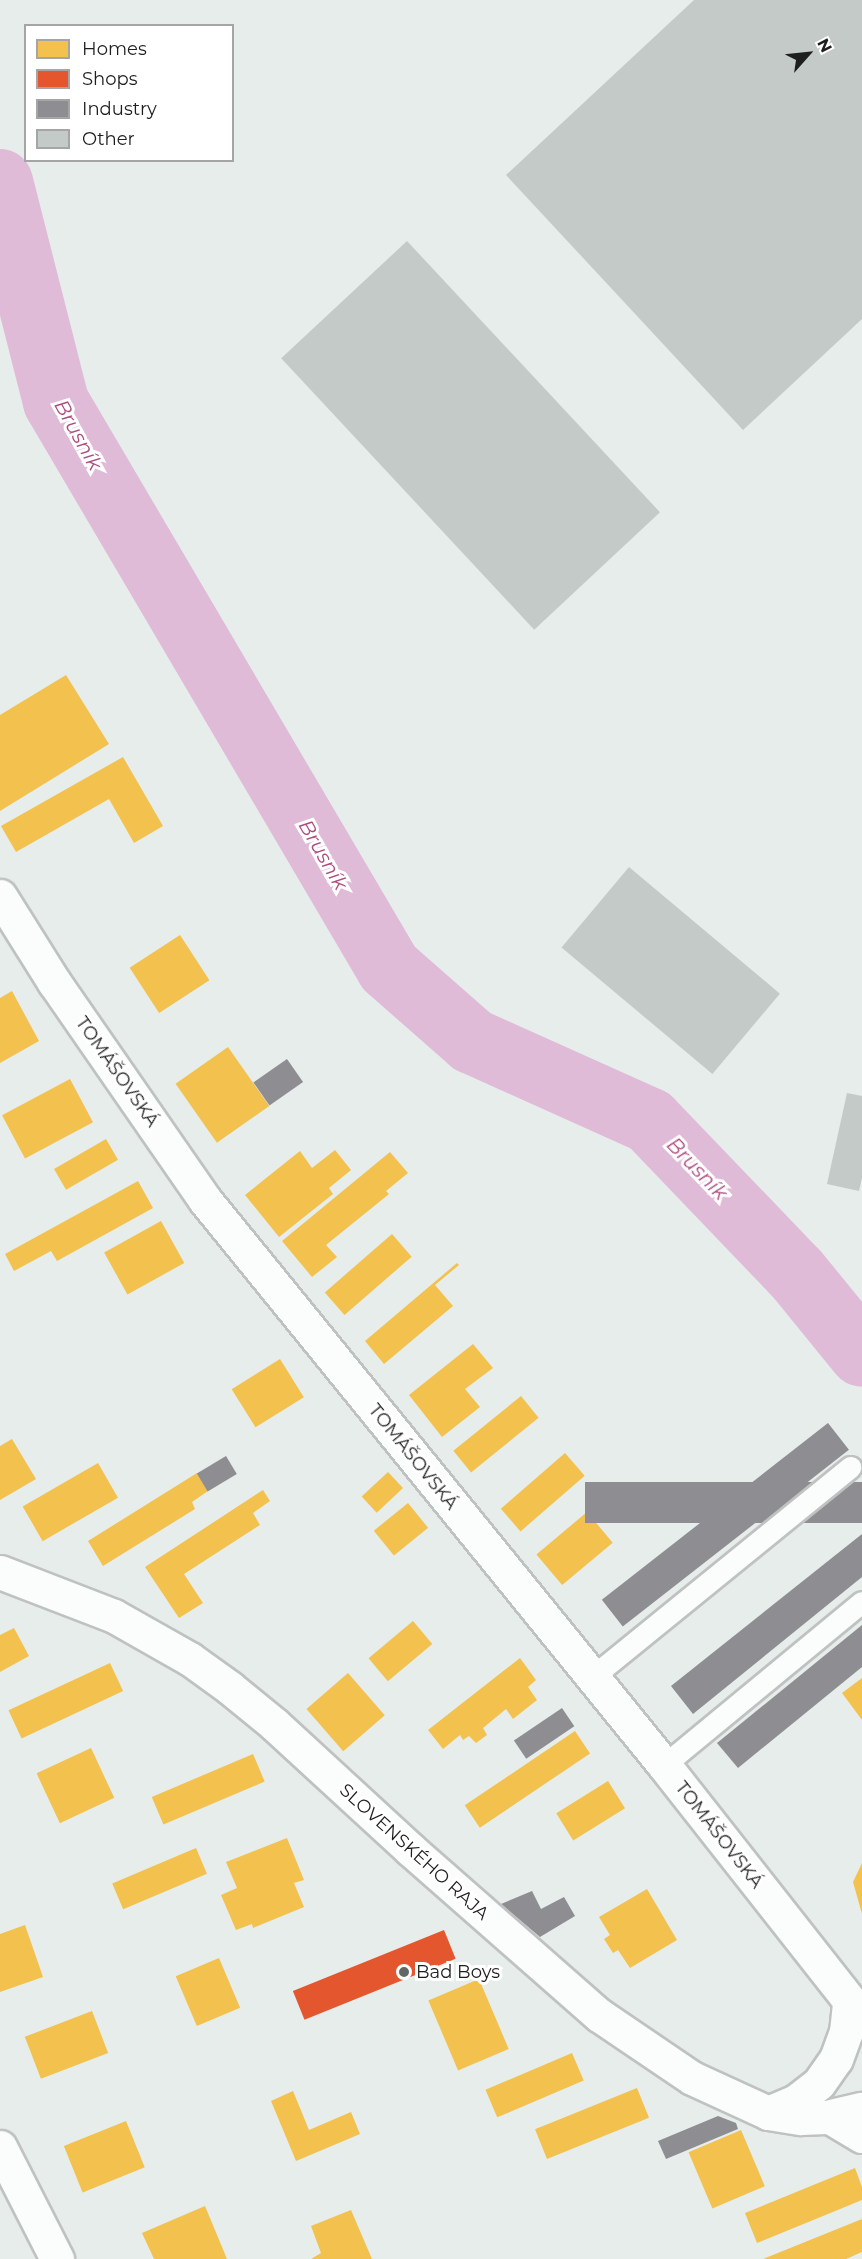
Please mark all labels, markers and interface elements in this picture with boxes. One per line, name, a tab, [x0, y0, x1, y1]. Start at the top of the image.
legend	[24, 24, 234, 162]
north arrow	[778, 24, 838, 84]
text: N	[813, 36, 836, 56]
text: Homes	[82, 38, 147, 60]
text: Shops	[82, 68, 138, 90]
text: Industry	[82, 98, 157, 120]
text: Other	[82, 128, 135, 150]
water label: Brusník	[49, 395, 107, 475]
water label: Brusník	[293, 816, 353, 894]
street label: TOMÁŠOVSKÁ	[71, 1013, 163, 1131]
water label: Brusník	[662, 1133, 732, 1205]
street label: TOMÁŠOVSKÁ	[364, 1400, 462, 1514]
street label: TOMÁŠOVSKÁ	[671, 1777, 767, 1893]
street label: SLOVENSKÉHO RAJA	[335, 1779, 493, 1925]
place label: Bad Boys	[416, 1961, 500, 1983]
marker: Bad Boys	[397, 1965, 411, 1979]

